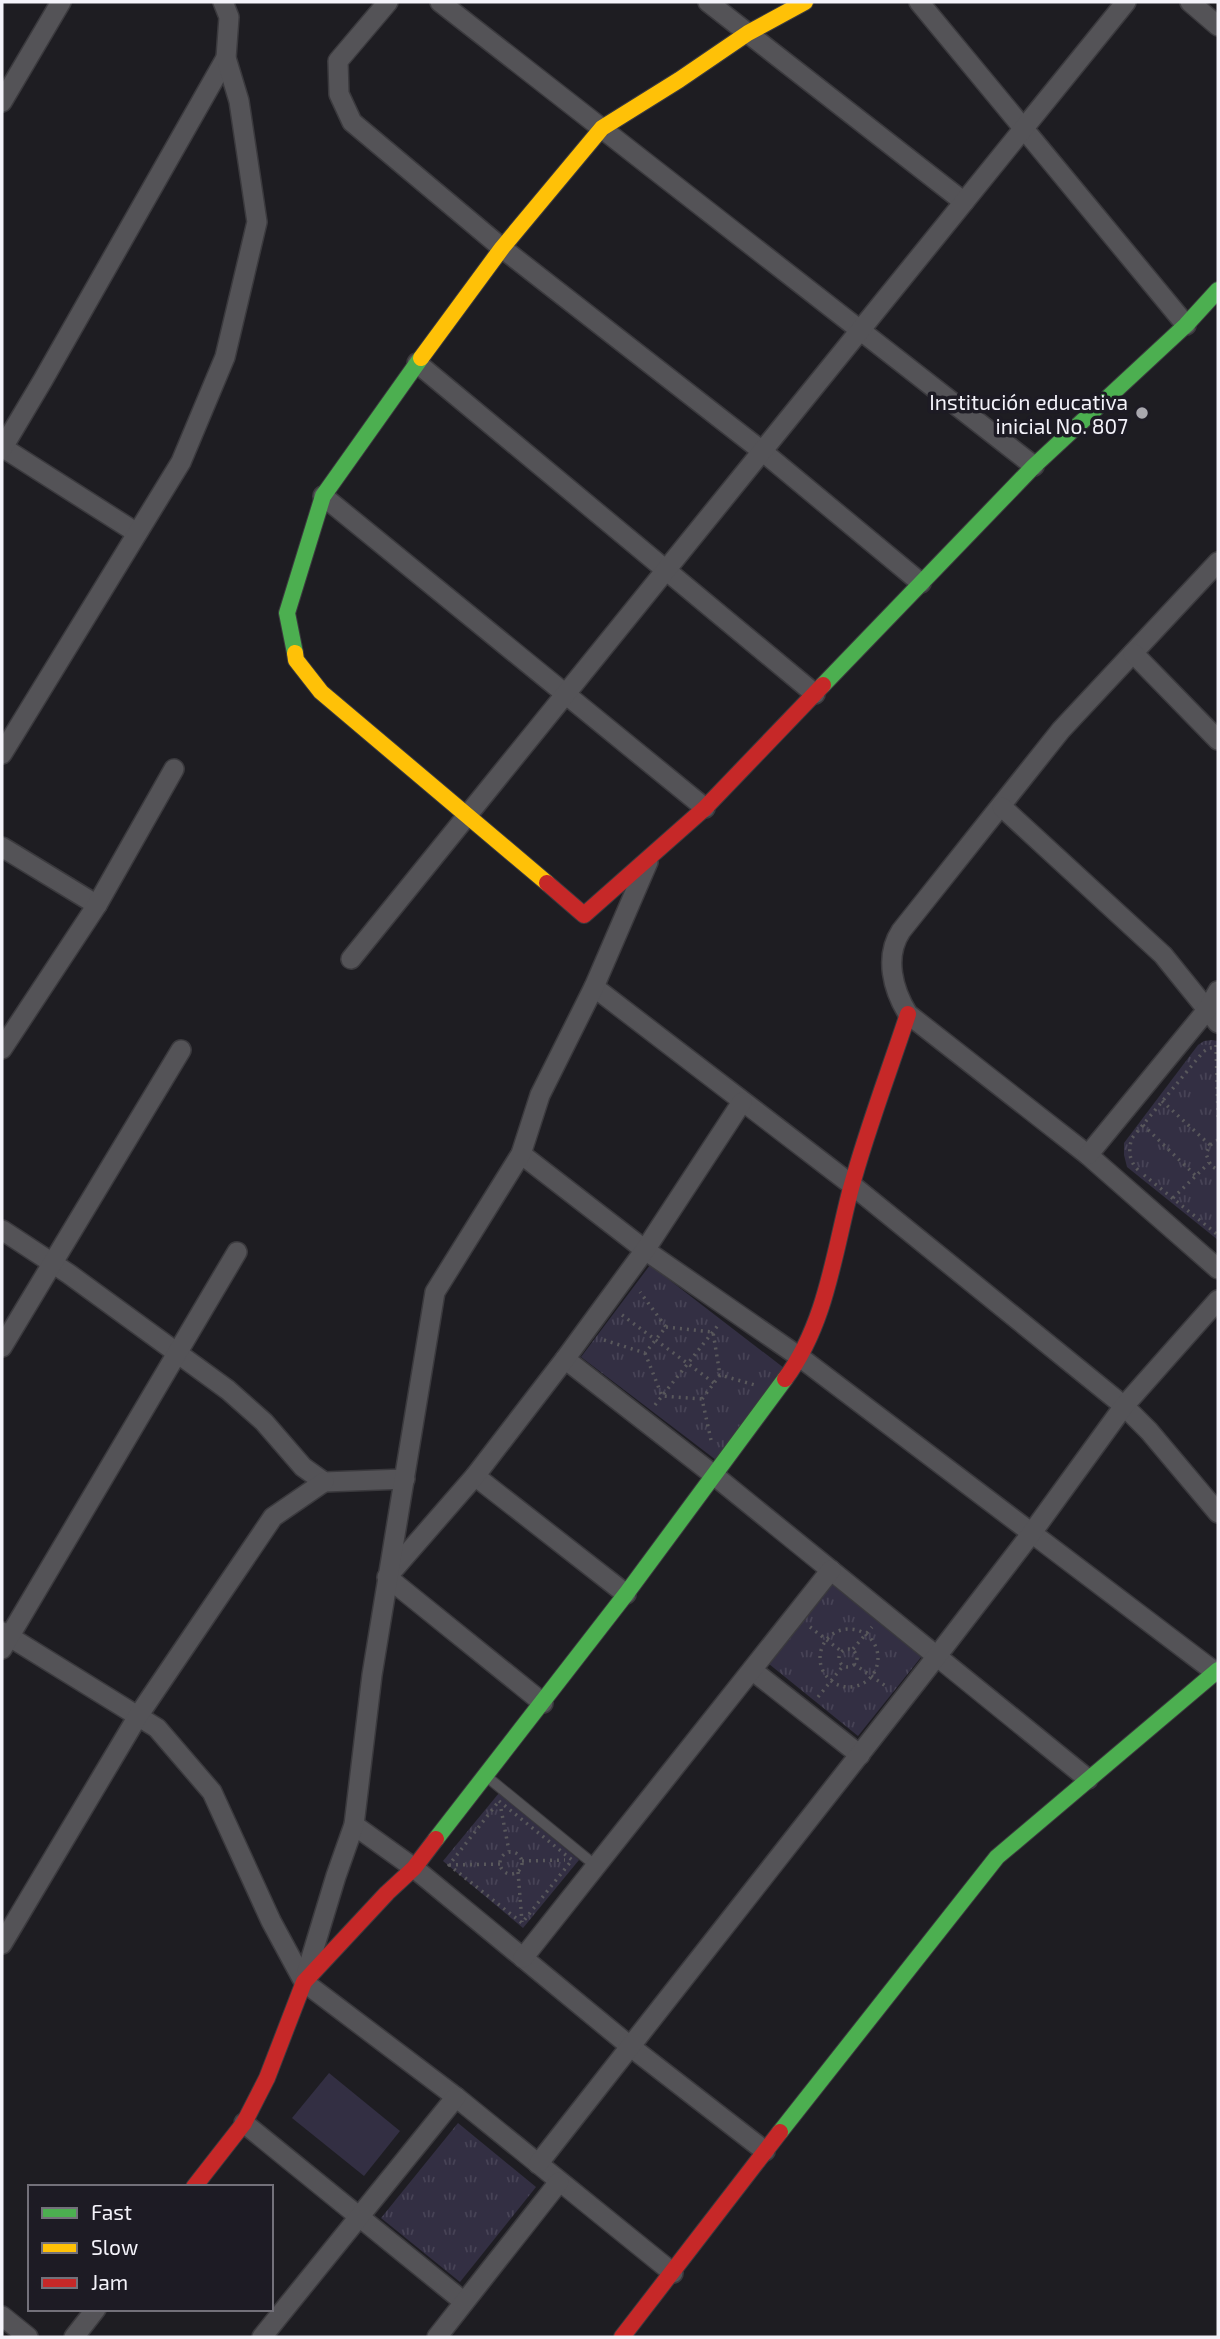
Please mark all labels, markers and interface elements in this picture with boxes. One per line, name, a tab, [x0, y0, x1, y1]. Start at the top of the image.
place label: Institución educativa inicial No. 807	[929, 389, 1128, 438]
marker: Institución educativa inicial No. 807	[1134, 405, 1150, 421]
legend	[28, 2185, 273, 2311]
text: Fast	[91, 2199, 132, 2224]
text: Slow	[91, 2234, 138, 2259]
text: Jam	[91, 2269, 128, 2294]

